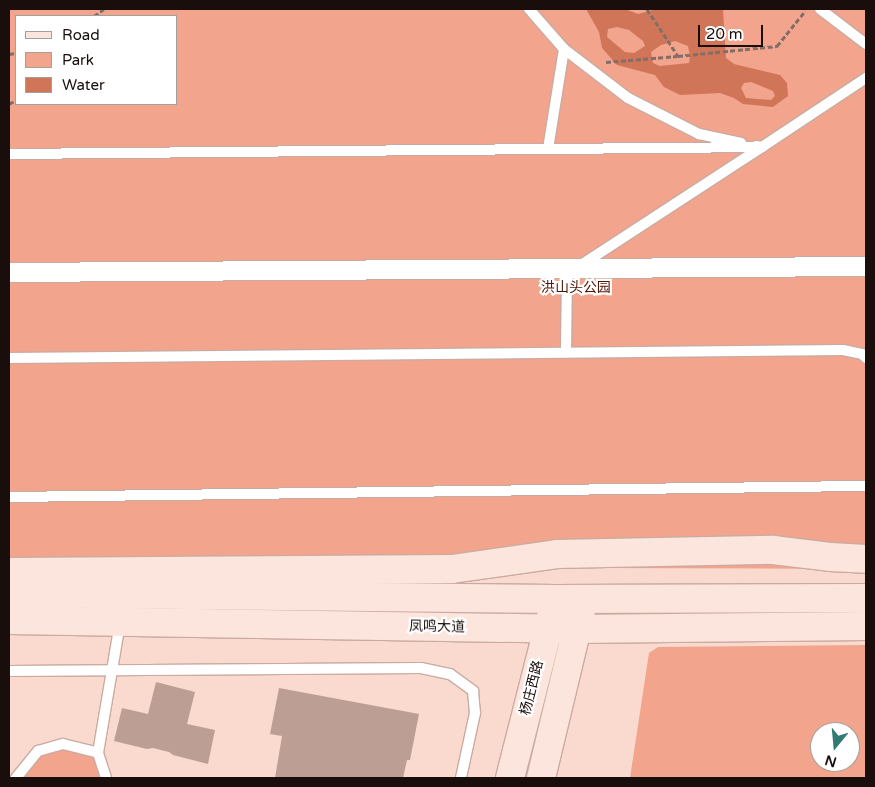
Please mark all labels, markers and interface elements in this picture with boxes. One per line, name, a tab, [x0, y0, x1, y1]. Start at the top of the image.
legend	[15, 15, 178, 105]
scale bar	[700, 15, 765, 47]
text: 20 m	[706, 25, 743, 43]
text: Road	[62, 26, 100, 44]
text: Park	[62, 51, 94, 69]
text: Water	[62, 76, 105, 94]
park label: 洪山头公园	[541, 280, 611, 296]
street label: 凤鸣大道	[409, 618, 465, 636]
street label: 杨庄西路	[517, 659, 547, 717]
north arrow	[810, 722, 860, 772]
text: N	[823, 751, 839, 771]

